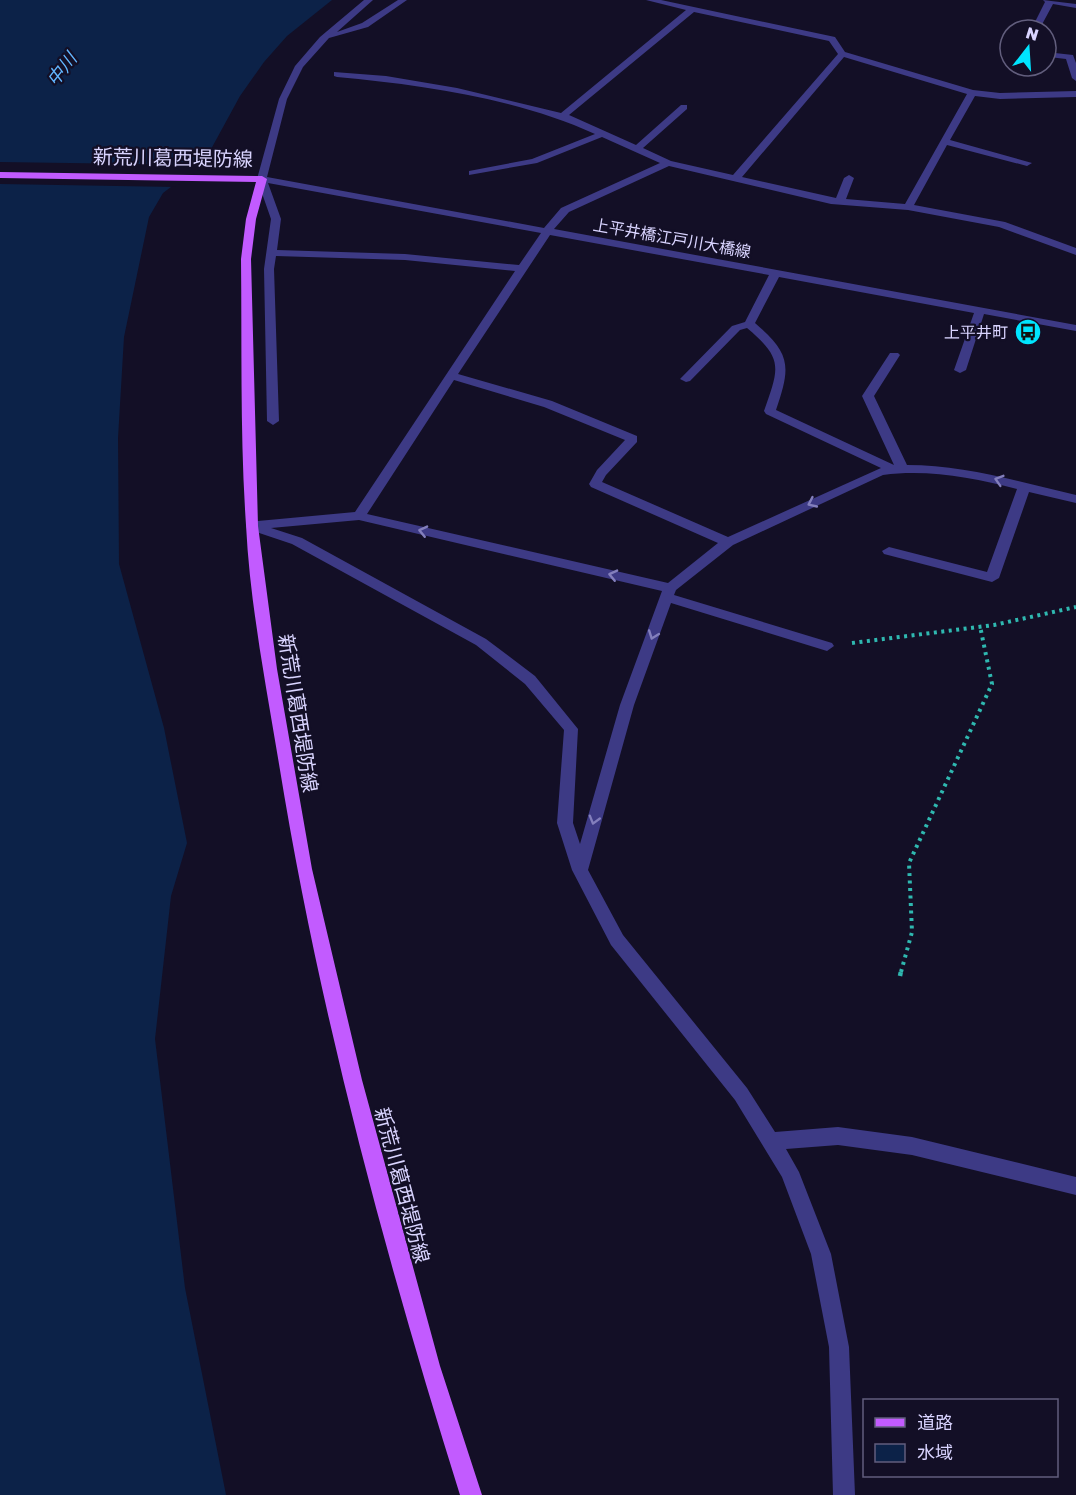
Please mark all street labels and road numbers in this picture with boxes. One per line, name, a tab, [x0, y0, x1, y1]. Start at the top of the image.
street label: 新荒川葛西堤防線	[93, 144, 253, 170]
street label: 上平井橋江戸川大橋線	[591, 214, 753, 262]
street label: 新荒川葛西堤防線	[275, 632, 323, 794]
street label: 新荒川葛西堤防線	[371, 1105, 435, 1265]

